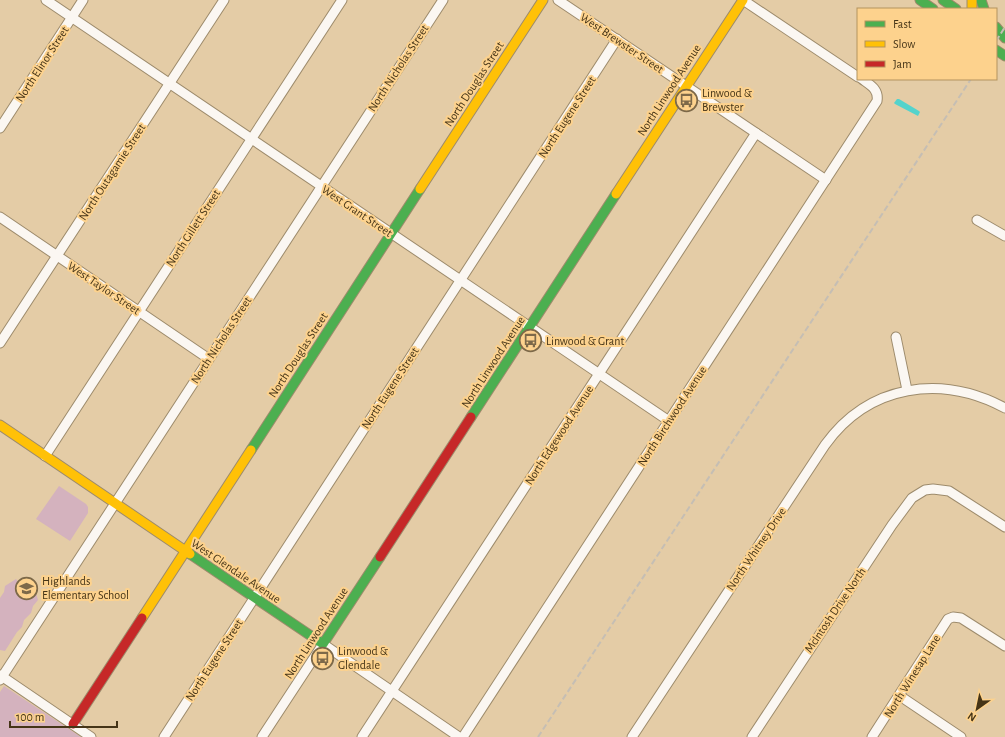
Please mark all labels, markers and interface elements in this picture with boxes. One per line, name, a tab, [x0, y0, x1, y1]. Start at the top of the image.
legend	[857, 8, 997, 80]
street label: West Brewster Street	[578, 11, 666, 75]
text: Fast	[893, 18, 912, 30]
street label: North Nicholas Street	[366, 22, 431, 113]
street label: North Elinor Street	[13, 24, 71, 104]
text: Slow	[893, 38, 915, 50]
street label: North Douglas Street	[442, 39, 506, 129]
street label: North Linwood Avenue	[635, 42, 703, 138]
text: Jam	[893, 58, 912, 70]
street label: North Eugene Street	[536, 74, 598, 160]
bus stop icon: Linwood & Brewster	[674, 87, 700, 113]
place label: Linwood & Brewster	[702, 87, 753, 113]
street label: North Outagamie Street	[76, 122, 148, 222]
street label: West Grant Street	[320, 183, 395, 239]
street label: North Gillett Street	[164, 187, 222, 269]
street label: West Taylor Street	[65, 259, 142, 317]
street label: North Nicholas Street	[189, 294, 254, 385]
street label: North Douglas Street	[266, 310, 330, 400]
street label: North Linwood Avenue	[459, 314, 527, 410]
bus stop icon: Linwood & Grant	[517, 328, 543, 354]
place label: Linwood & Grant	[546, 335, 624, 347]
street label: North Eugene Street	[359, 345, 421, 431]
street label: North Birchwood Avenue	[635, 364, 709, 468]
street label: North Edgewood Avenue	[522, 383, 596, 487]
street label: North Whitney Drive	[724, 505, 789, 593]
street label: West Glendale Avenue	[189, 537, 283, 605]
street label: McIntosh Drive North	[802, 565, 868, 655]
school or university icon: Highlands Elementary School	[14, 575, 40, 601]
place label: Highlands Elementary School	[42, 575, 129, 602]
street label: North Linwood Avenue	[282, 585, 350, 681]
street label: North Eugene Street	[183, 617, 245, 703]
street label: North Winesap Lane	[882, 632, 942, 720]
bus stop icon: Linwood & Glendale	[310, 645, 336, 671]
place label: Linwood & Glendale	[338, 645, 389, 671]
north arrow	[957, 689, 997, 729]
scale bar	[10, 703, 117, 729]
text: N	[966, 710, 978, 724]
text: 100 m	[16, 711, 44, 723]

